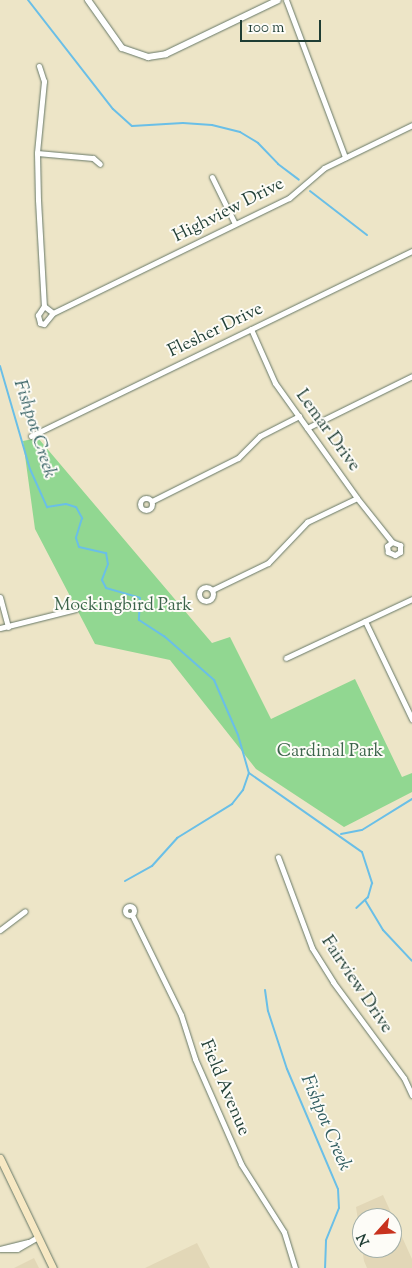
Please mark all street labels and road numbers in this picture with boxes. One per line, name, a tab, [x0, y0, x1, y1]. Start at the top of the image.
street label: Highview Drive	[170, 174, 288, 248]
street label: Flesher Drive	[165, 299, 267, 363]
street label: Lemar Drive	[290, 386, 364, 476]
street label: Fairview Drive	[315, 932, 397, 1038]
street label: Field Avenue	[194, 1037, 254, 1139]

